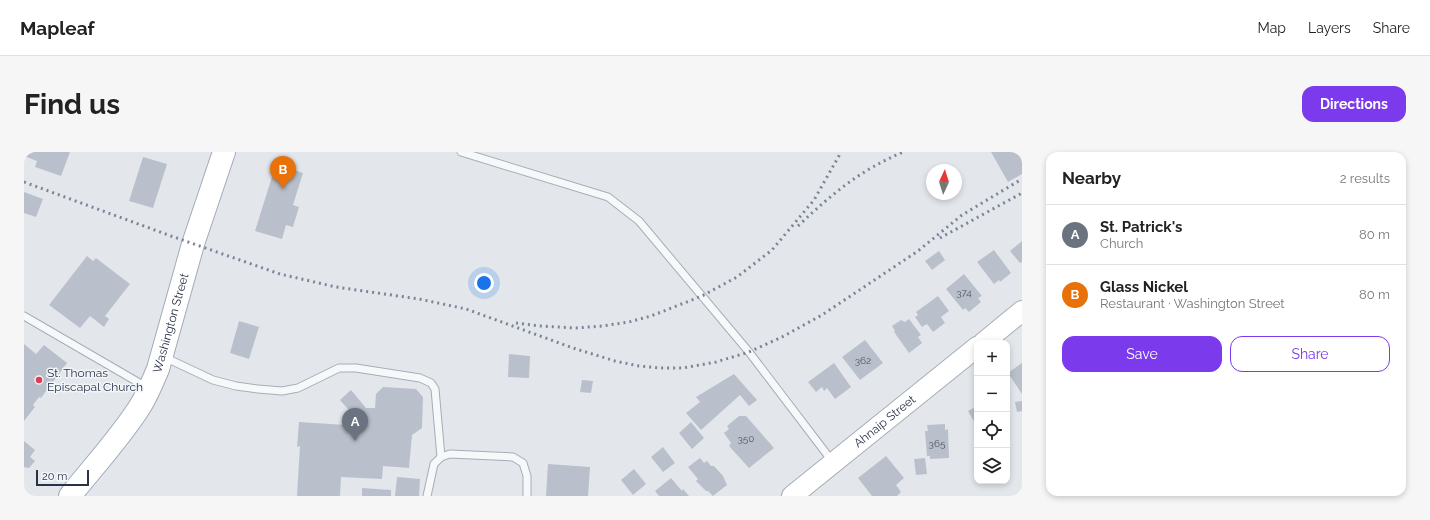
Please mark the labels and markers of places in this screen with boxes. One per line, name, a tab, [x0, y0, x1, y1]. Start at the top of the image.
pin: B	[270, 156, 296, 189]
place label: St. Thomas Episcapal Church	[47, 366, 143, 394]
marker: St. Thomas Episcapal Church	[34, 375, 44, 385]
pin: A	[342, 408, 368, 441]

